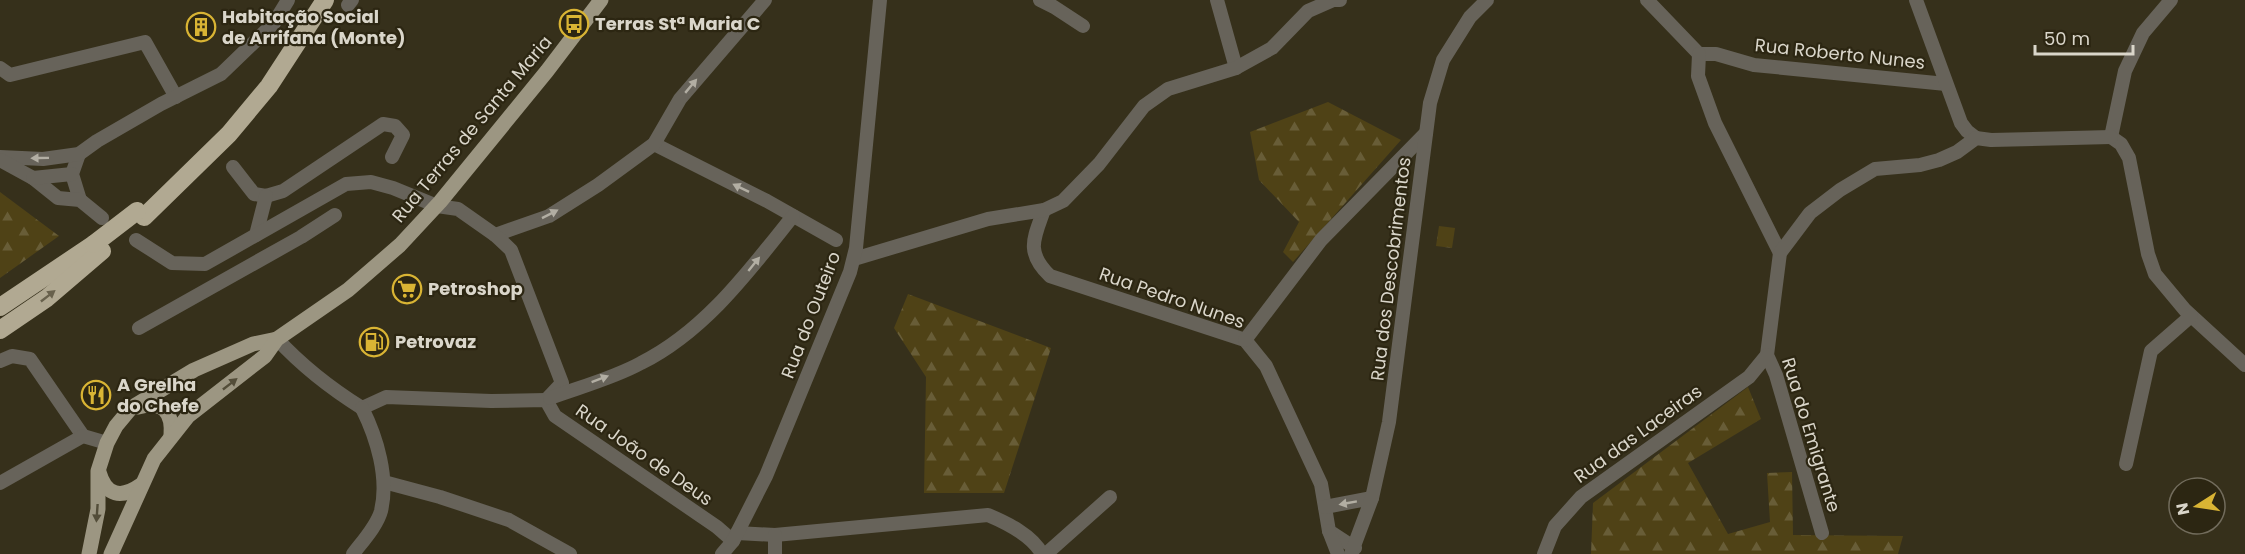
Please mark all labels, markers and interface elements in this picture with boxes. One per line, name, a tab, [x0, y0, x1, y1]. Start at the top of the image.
place label: Habitação Social de Arrifana (Monte)	[222, 4, 406, 50]
bus stop icon: Terras Stª Maria C	[558, 8, 590, 40]
building icon: Habitação Social de Arrifana (Monte)	[185, 11, 217, 43]
place label: Terras Stª Maria C	[595, 11, 760, 36]
scale bar	[2035, 18, 2132, 56]
text: 50 m	[2044, 26, 2090, 51]
street label: Rua Terras de Santa Maria	[386, 30, 557, 228]
street label: Rua Roberto Nunes	[1754, 32, 1926, 75]
one-way arrow	[685, 78, 698, 94]
one-way arrow	[30, 153, 49, 163]
street label: Rua dos Descobrimentos	[1364, 156, 1417, 382]
one-way arrow	[733, 183, 750, 193]
one-way arrow	[541, 209, 558, 219]
street label: Rua do Outeiro	[775, 248, 846, 382]
one-way arrow	[748, 257, 760, 272]
street label: Rua Pedro Nunes	[1096, 261, 1248, 334]
supermarket icon: Petroshop	[391, 273, 423, 305]
place label: Petroshop	[428, 276, 523, 301]
one-way arrow	[40, 290, 56, 303]
fuel station icon: Petrovaz	[358, 326, 390, 358]
place label: Petrovaz	[395, 329, 476, 354]
street label: Rua do Emigrante	[1776, 354, 1847, 515]
place label: A Grelha do Chefe	[117, 372, 199, 418]
one-way arrow	[592, 374, 610, 384]
one-way arrow	[222, 378, 237, 390]
restaurant icon: A Grelha do Chefe	[80, 379, 112, 411]
street label: Rua das Laceiras	[1569, 379, 1707, 489]
street label: Rua João de Deus	[571, 398, 718, 511]
north arrow	[2167, 476, 2227, 536]
one-way arrow	[1339, 498, 1358, 507]
text: N	[2170, 501, 2195, 517]
one-way arrow	[92, 503, 101, 522]

